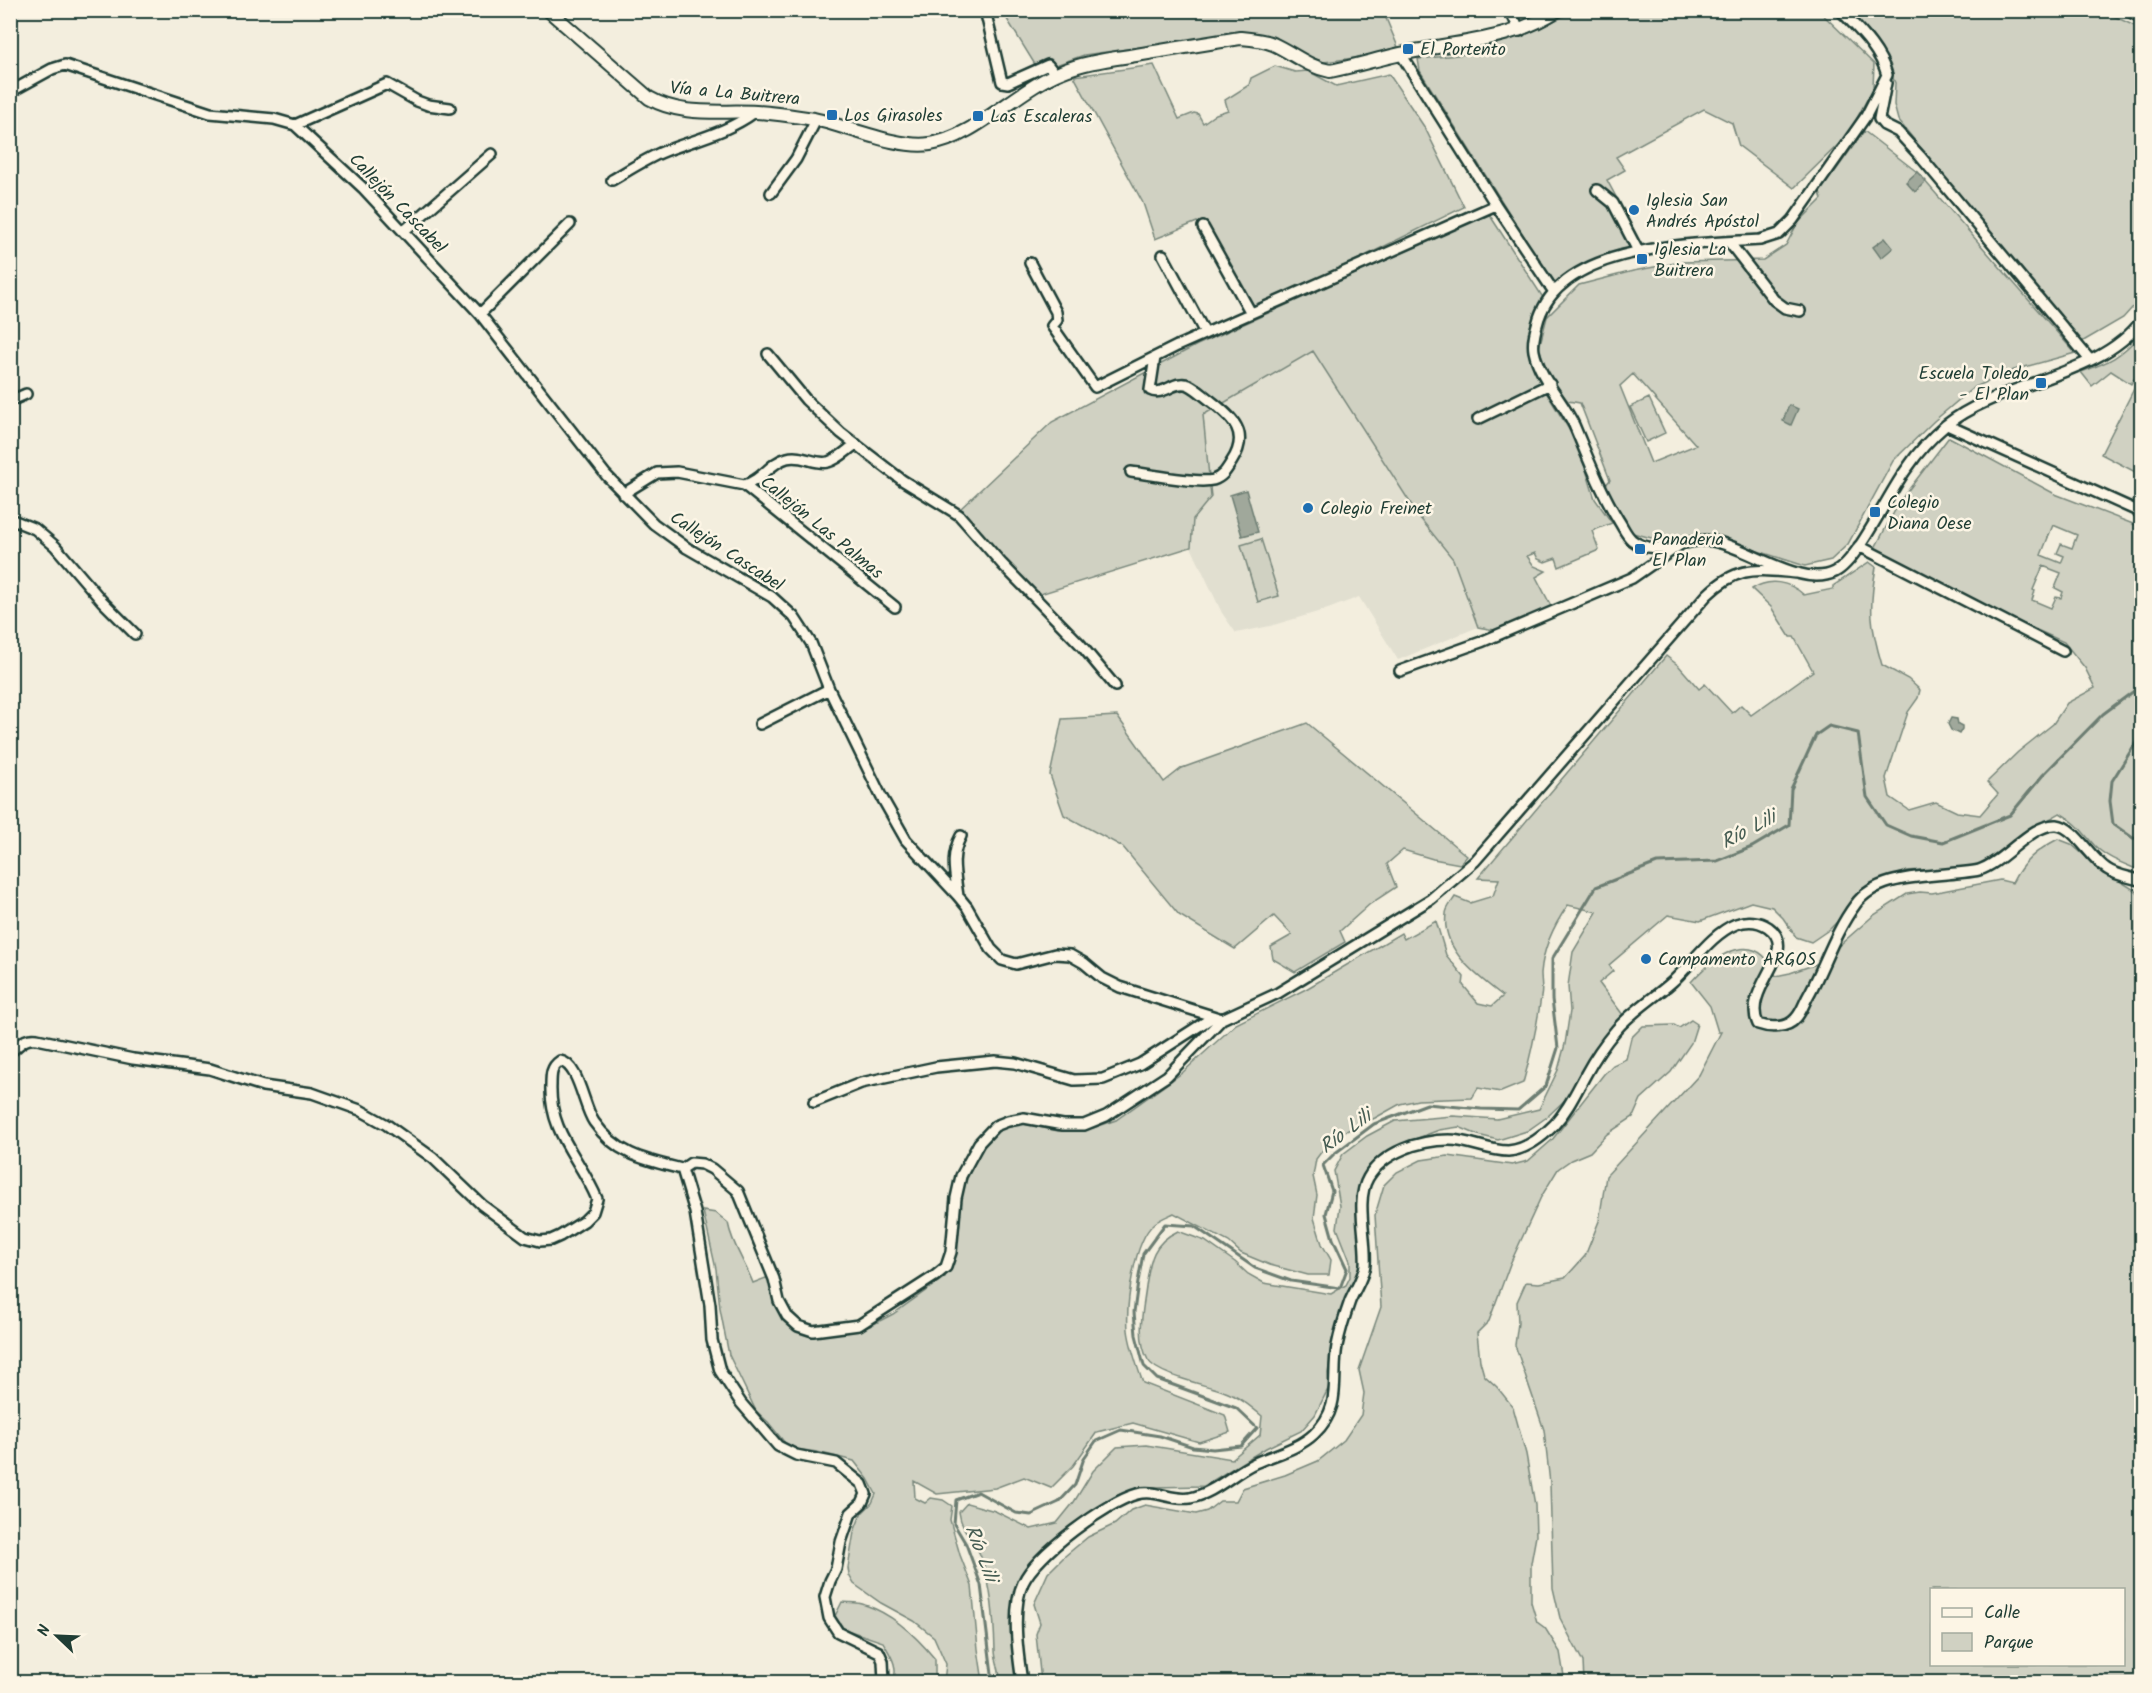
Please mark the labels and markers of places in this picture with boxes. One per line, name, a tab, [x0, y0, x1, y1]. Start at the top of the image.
place label: El Portento	[1420, 36, 1506, 65]
marker: El Portento	[1401, 42, 1415, 56]
place label: Los Girasoles	[844, 102, 943, 131]
place label: Las Escaleras	[990, 103, 1093, 132]
marker: Los Girasoles	[825, 108, 839, 122]
marker: Las Escaleras	[971, 109, 985, 123]
place label: Iglesia San Andrés Apóstol	[1646, 187, 1760, 237]
marker: Iglesia San Andrés Apóstol	[1627, 203, 1641, 217]
place label: Iglesia La Buitrera	[1654, 236, 1727, 286]
marker: Iglesia La Buitrera	[1635, 252, 1649, 266]
place label: Escuela Toledo - El Plan	[1919, 360, 2029, 410]
marker: Escuela Toledo - El Plan	[2034, 376, 2048, 390]
place label: Colegio Diana Oese	[1887, 489, 1972, 539]
place label: Colegio Freinet	[1320, 495, 1433, 524]
marker: Colegio Freinet	[1301, 501, 1315, 515]
marker: Colegio Diana Oese	[1868, 505, 1882, 519]
place label: Panaderia El Plan	[1652, 526, 1724, 576]
marker: Panaderia El Plan	[1633, 542, 1647, 556]
place label: Campamento ARGOS	[1658, 946, 1816, 975]
marker: Campamento ARGOS	[1639, 952, 1653, 966]

